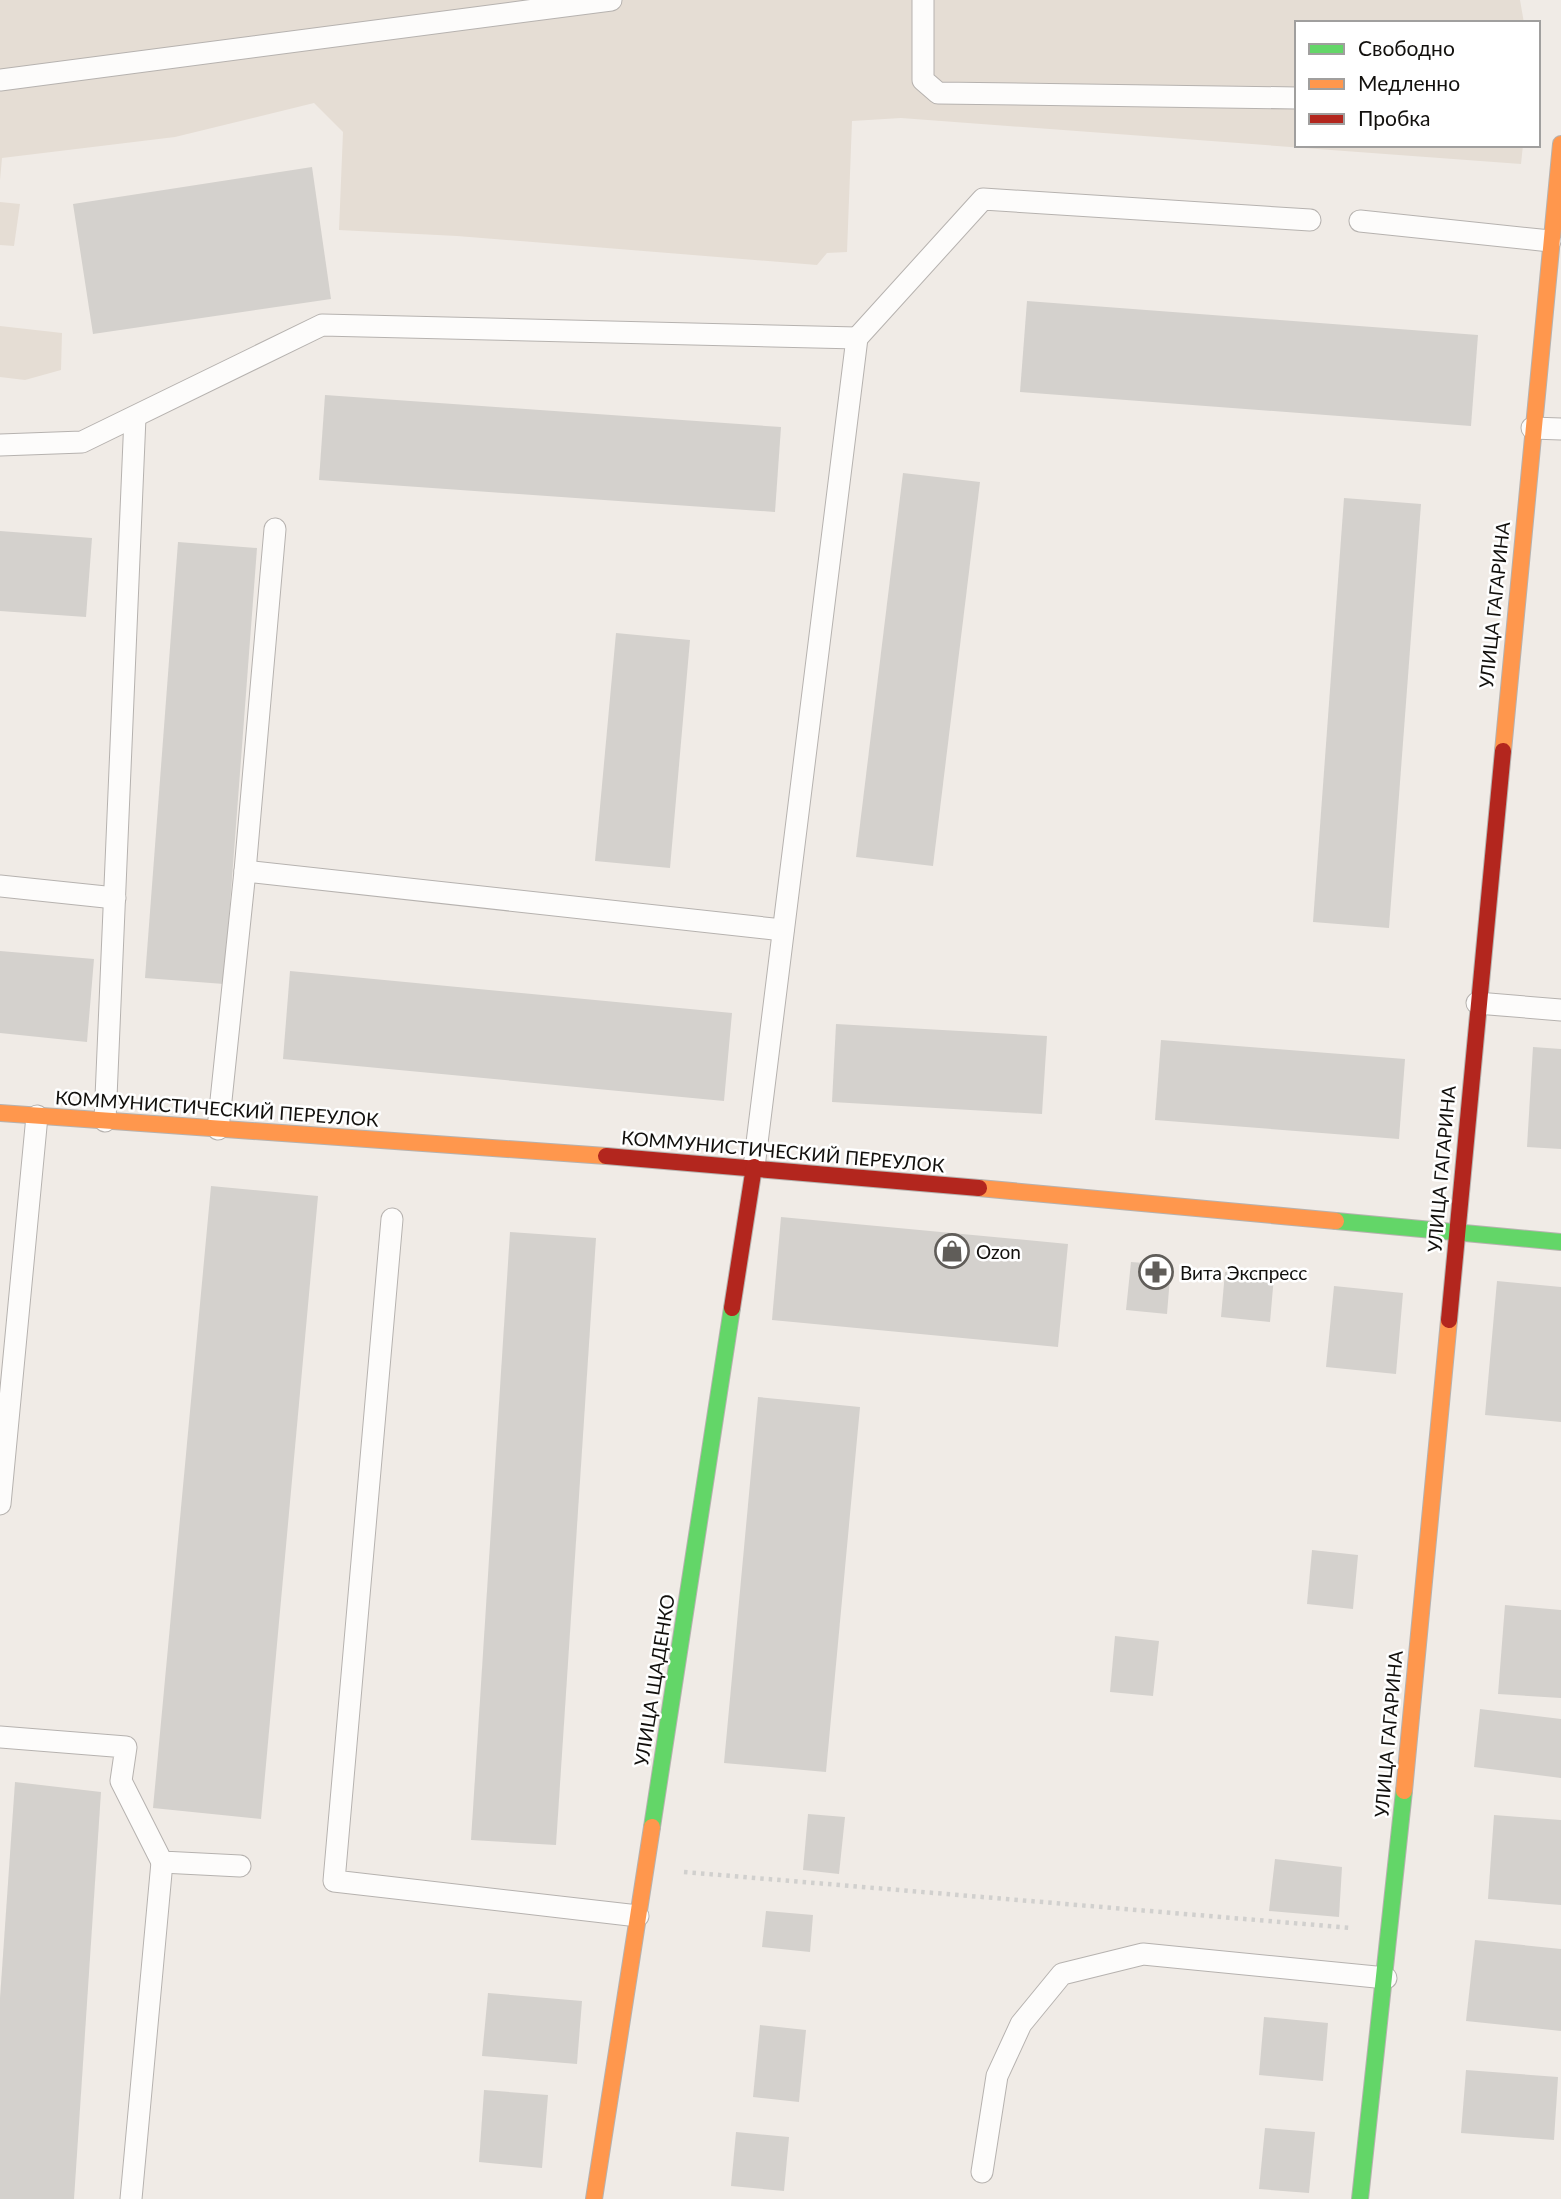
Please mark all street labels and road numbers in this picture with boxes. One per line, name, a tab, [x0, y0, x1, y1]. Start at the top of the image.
street label: УЛИЦА ГАГАРИНА	[1474, 520, 1514, 689]
street label: УЛИЦА ГАГАРИНА	[1422, 1084, 1460, 1253]
street label: КОММУНИСТИЧЕСКИЙ ПЕРЕУЛОК	[54, 1085, 380, 1131]
street label: КОММУНИСТИЧЕСКИЙ ПЕРЕУЛОК	[620, 1125, 946, 1177]
street label: УЛИЦА ЩАДЕНКО	[629, 1592, 679, 1768]
street label: УЛИЦА ГАГАРИНА	[1369, 1649, 1407, 1818]

